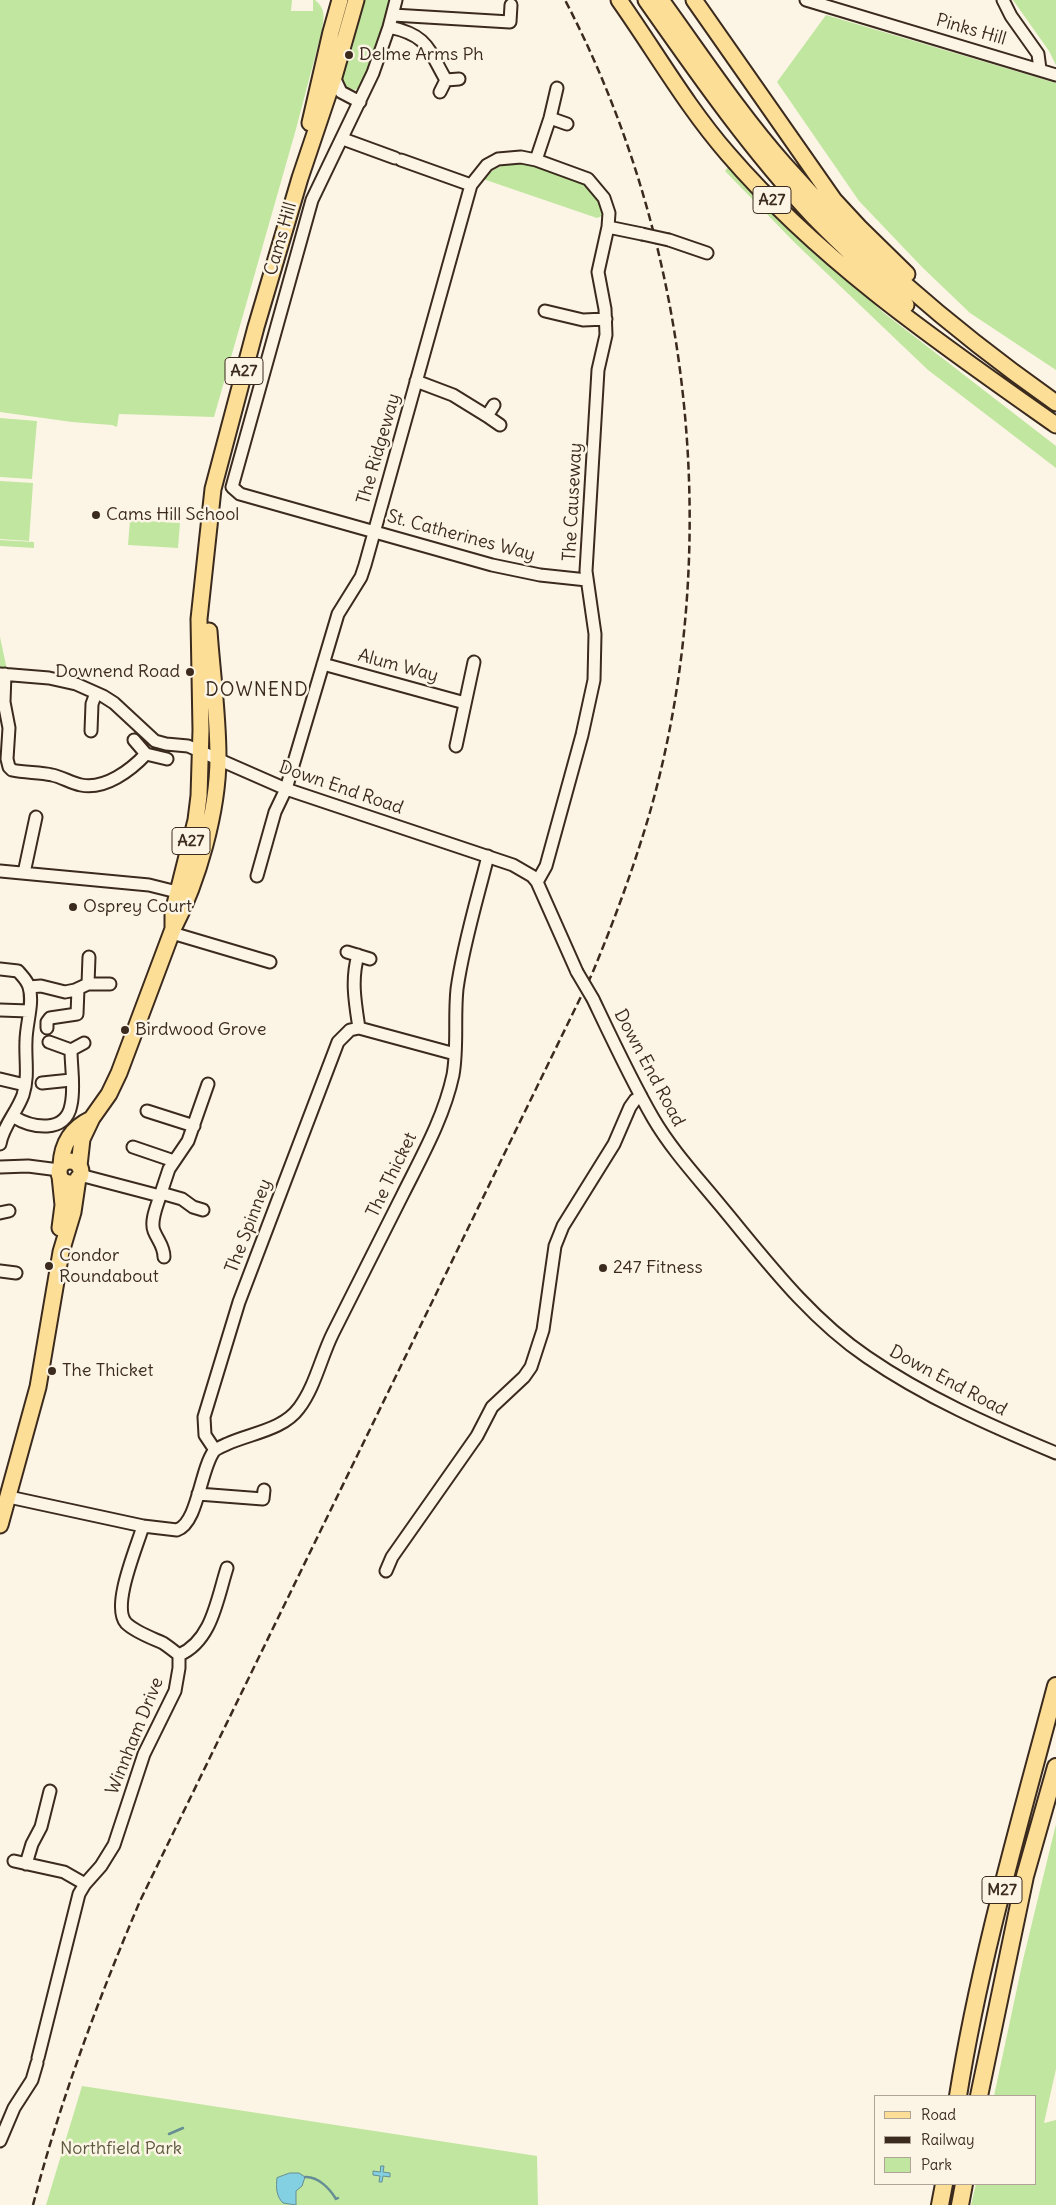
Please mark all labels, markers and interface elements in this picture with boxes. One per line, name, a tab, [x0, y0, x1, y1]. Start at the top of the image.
street label: Pinks Hill	[933, 10, 1009, 50]
place label: Delme Arms Ph	[359, 44, 484, 66]
marker: Delme Arms Ph	[343, 49, 355, 61]
road number: A27	[753, 186, 791, 214]
street label: Cams Hill	[260, 200, 302, 278]
road number: A27	[225, 358, 263, 384]
street label: The Ridgeway	[353, 391, 405, 507]
street label: The Causeway	[559, 442, 587, 562]
place label: Cams Hill School	[106, 504, 239, 526]
street label: St. Catherines Way	[385, 506, 537, 566]
marker: Cams Hill School	[90, 509, 102, 521]
street label: Alum Way	[355, 645, 441, 687]
place label: Downend Road	[55, 661, 180, 683]
marker: Downend Road	[184, 666, 196, 678]
district label: DOWNEND	[204, 680, 310, 702]
street label: Down End Road	[276, 757, 406, 819]
road number: A27	[172, 828, 210, 854]
place label: Osprey Court	[83, 896, 192, 918]
marker: Osprey Court	[67, 901, 79, 913]
street label: Down End Road	[609, 1006, 689, 1130]
place label: Birdwood Grove	[135, 1019, 267, 1041]
marker: Birdwood Grove	[119, 1024, 131, 1036]
street label: The Thicket	[362, 1129, 422, 1221]
street label: The Spinney	[221, 1176, 277, 1276]
place label: Condor Roundabout	[59, 1245, 159, 1288]
place label: 247 Fitness	[613, 1257, 703, 1279]
marker: Condor Roundabout	[43, 1260, 55, 1272]
marker: 247 Fitness	[597, 1262, 609, 1274]
street label: Down End Road	[886, 1341, 1010, 1421]
place label: The Thicket	[62, 1360, 154, 1382]
marker: The Thicket	[46, 1365, 58, 1377]
street label: Winnham Drive	[102, 1674, 168, 1798]
road number: M27	[982, 1876, 1022, 1904]
legend	[874, 2095, 1036, 2185]
text: Road	[921, 2105, 956, 2124]
text: Railway	[921, 2130, 975, 2149]
park label: Northfield Park	[60, 2138, 182, 2160]
text: Park	[921, 2155, 952, 2174]

